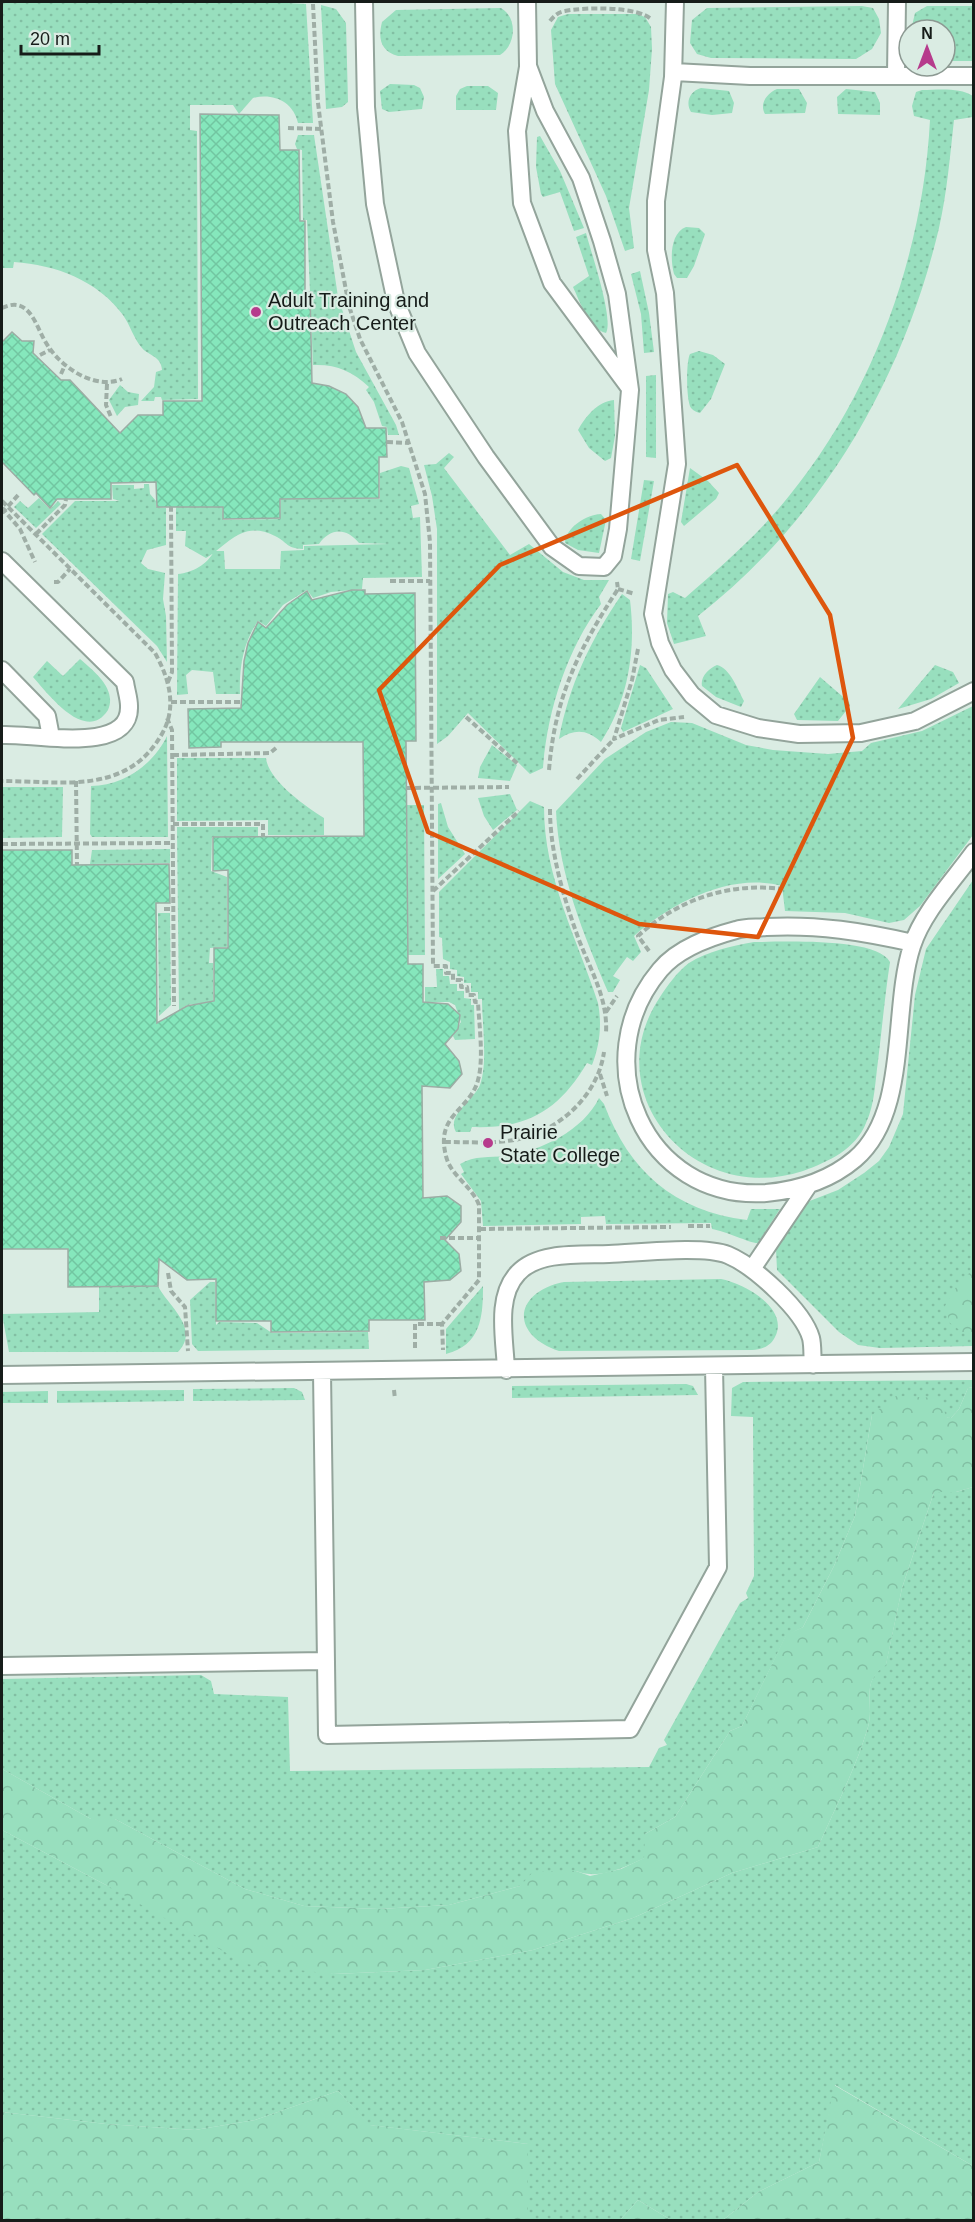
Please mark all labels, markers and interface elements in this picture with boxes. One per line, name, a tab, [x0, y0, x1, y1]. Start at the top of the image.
scale bar	[21, 18, 99, 56]
north arrow	[897, 18, 957, 78]
text: N	[921, 25, 933, 42]
text: 20 m	[30, 29, 70, 49]
place label: Adult Training and Outreach Center	[268, 289, 429, 334]
marker: Adult Training and Outreach Center	[249, 305, 263, 319]
place label: Prairie State College	[500, 1121, 620, 1166]
marker: Prairie State College	[481, 1136, 495, 1150]

